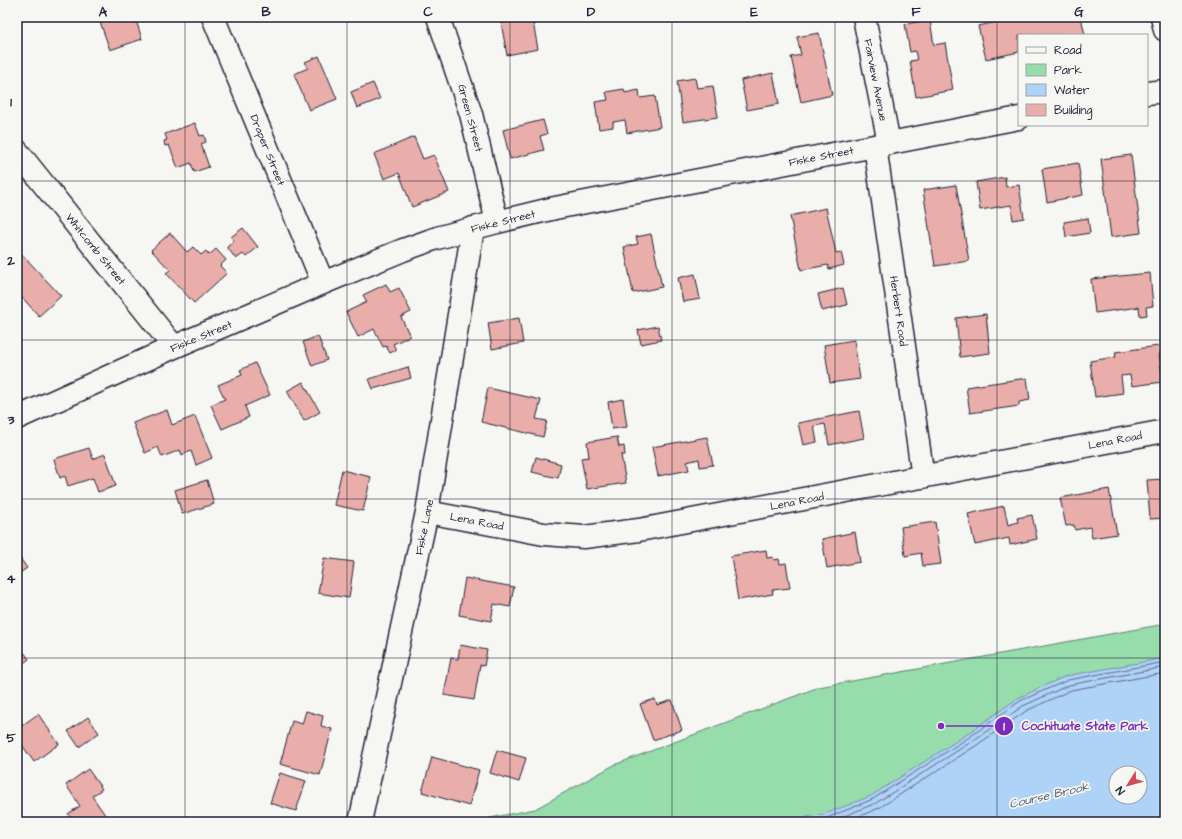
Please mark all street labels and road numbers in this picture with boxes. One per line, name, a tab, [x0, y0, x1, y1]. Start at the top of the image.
street label: Fairview Avenue	[860, 38, 891, 122]
street label: Green Street	[454, 83, 487, 154]
street label: Draper Street	[246, 112, 289, 188]
street label: Fiske Street	[787, 143, 855, 170]
street label: Fiske Street	[469, 206, 537, 237]
street label: Whitcomb Street	[62, 210, 130, 289]
street label: Herbert Road	[886, 275, 911, 348]
street label: Fiske Street	[168, 316, 235, 356]
street label: Lena Road	[1087, 428, 1144, 453]
street label: Lena Road	[769, 489, 826, 514]
street label: Fiske Lane	[412, 498, 437, 556]
street label: Lena Road	[449, 509, 505, 534]

